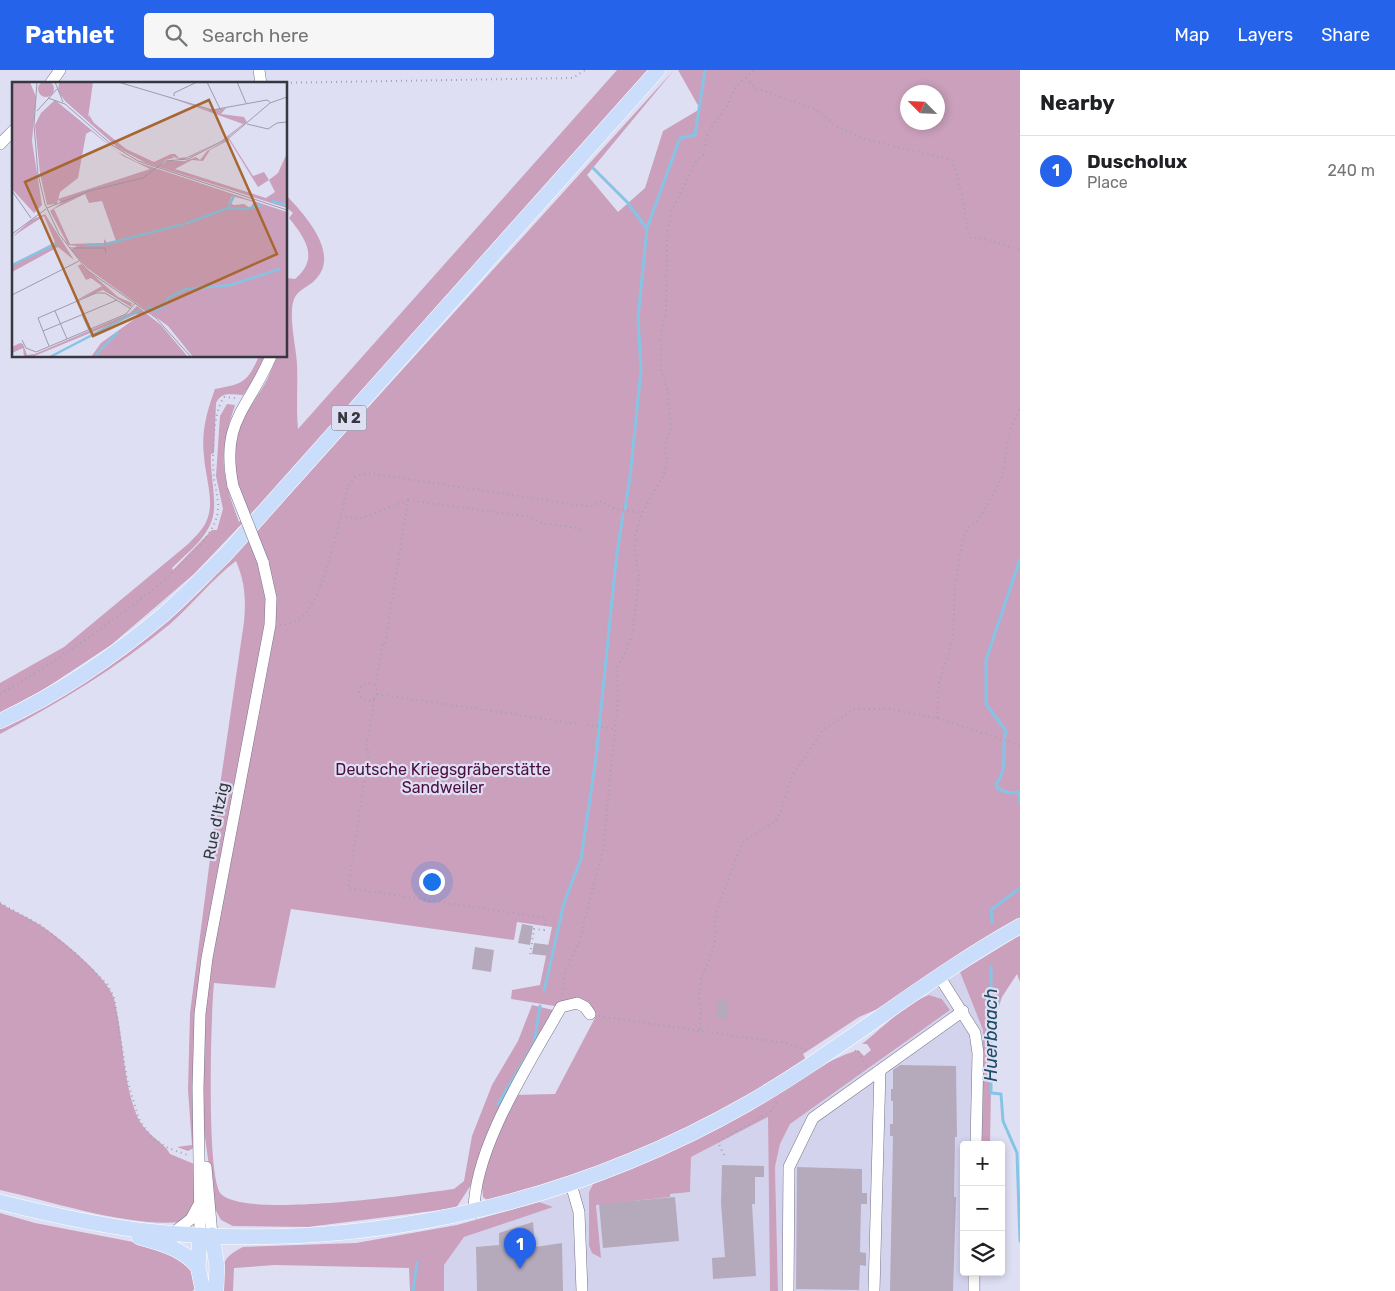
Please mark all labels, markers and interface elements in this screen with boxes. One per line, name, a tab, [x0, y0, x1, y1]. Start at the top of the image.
search box	[144, 13, 494, 58]
text: Pathlet	[25, 21, 114, 49]
icon: search	[162, 21, 190, 49]
text: Search here	[202, 24, 309, 47]
text: Map	[1175, 24, 1210, 46]
text: Layers	[1238, 24, 1293, 46]
text: Share	[1321, 24, 1370, 46]
inset map	[12, 82, 288, 358]
north arrow	[900, 85, 945, 130]
text: Nearby	[1040, 90, 1115, 115]
text: Duscholux	[1087, 150, 1187, 173]
text: 1	[1052, 161, 1060, 180]
text: 240 m	[1328, 161, 1375, 180]
text: Place	[1087, 173, 1128, 192]
road number: N 2	[332, 406, 366, 430]
park label: Deutsche Kriegsgräberstätte Sandweiler	[335, 760, 551, 797]
street label: Rue d'Itzig	[199, 781, 233, 861]
your location	[419, 869, 445, 895]
water label: Huerbaach	[980, 988, 1002, 1082]
map controls	[960, 1141, 1005, 1276]
button: +	[960, 1141, 1005, 1186]
button: −	[960, 1186, 1005, 1231]
pin: 1	[504, 1228, 536, 1269]
button: layers	[960, 1231, 1005, 1276]

